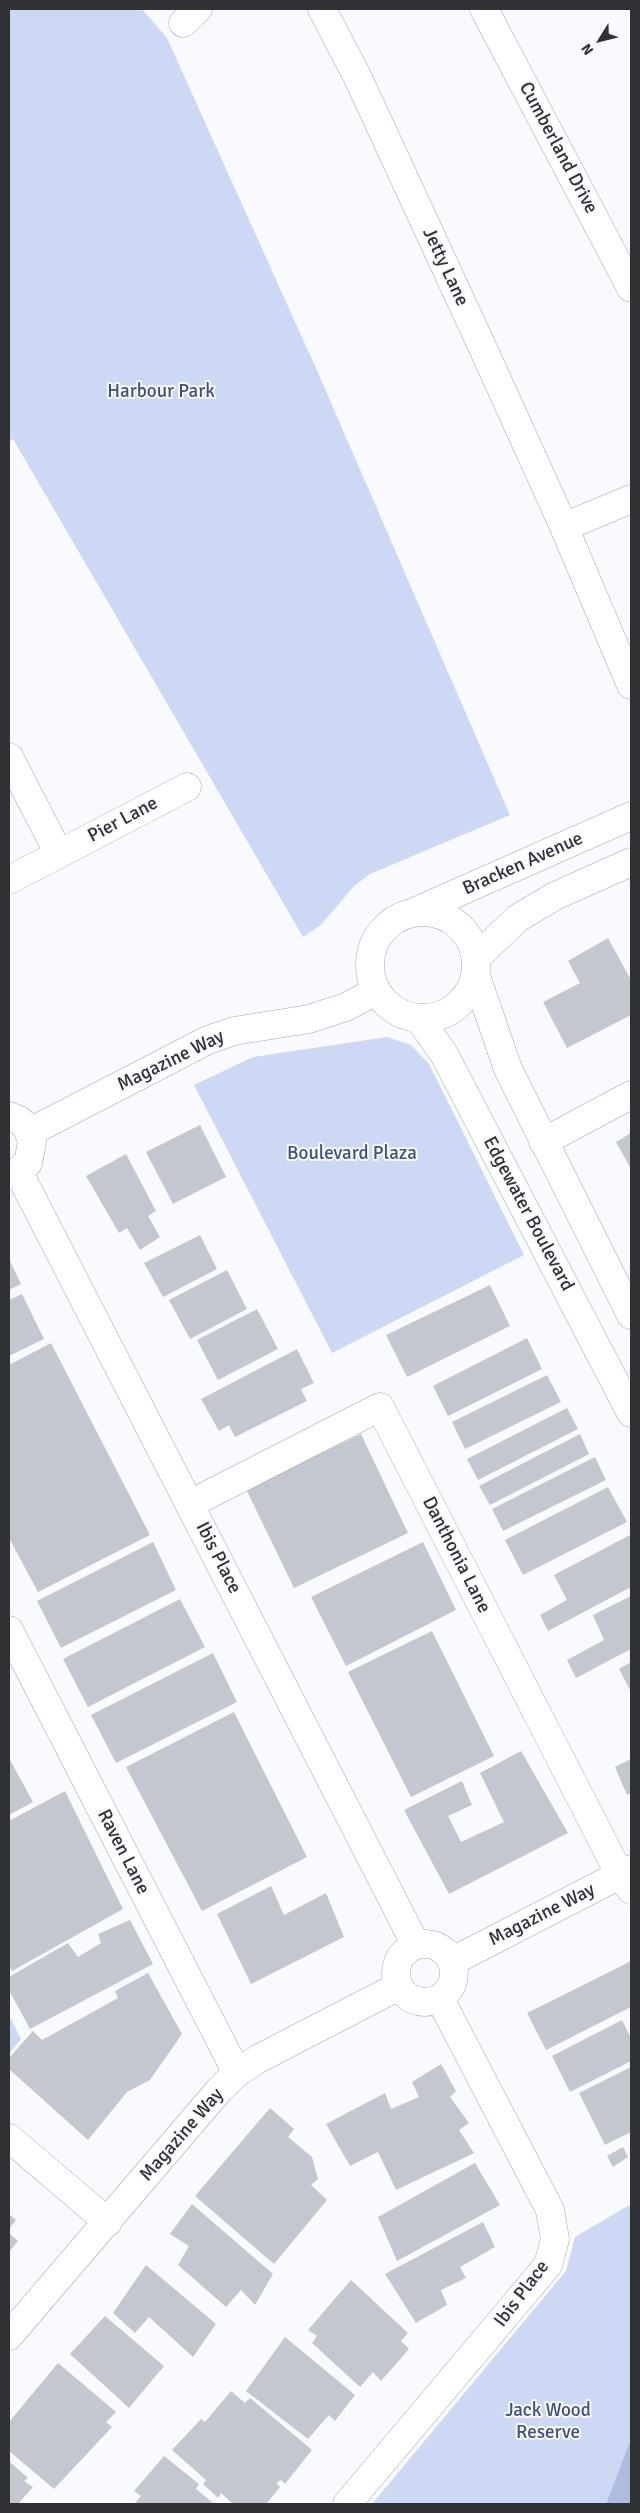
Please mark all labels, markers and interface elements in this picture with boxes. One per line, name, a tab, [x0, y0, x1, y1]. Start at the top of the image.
north arrow	[575, 15, 625, 65]
text: N	[578, 40, 597, 58]
street label: Cumberland Drive	[514, 78, 602, 218]
street label: Jetty Lane	[417, 224, 473, 310]
park label: Harbour Park	[107, 381, 215, 403]
street label: Pier Lane	[84, 792, 162, 848]
street label: Bracken Avenue	[459, 827, 587, 901]
street label: Magazine Way	[114, 1025, 228, 1097]
street label: Edgewater Boulevard	[478, 1133, 578, 1295]
park label: Boulevard Plaza	[287, 1143, 417, 1165]
street label: Danthonia Lane	[417, 1493, 495, 1617]
street label: Ibis Place	[190, 1518, 246, 1598]
street label: Raven Lane	[92, 1806, 154, 1898]
street label: Magazine Way	[485, 1879, 599, 1951]
street label: Magazine Way	[135, 2084, 229, 2186]
street label: Ibis Place	[490, 2256, 554, 2332]
park label: Jack Wood Reserve	[505, 2400, 591, 2444]

